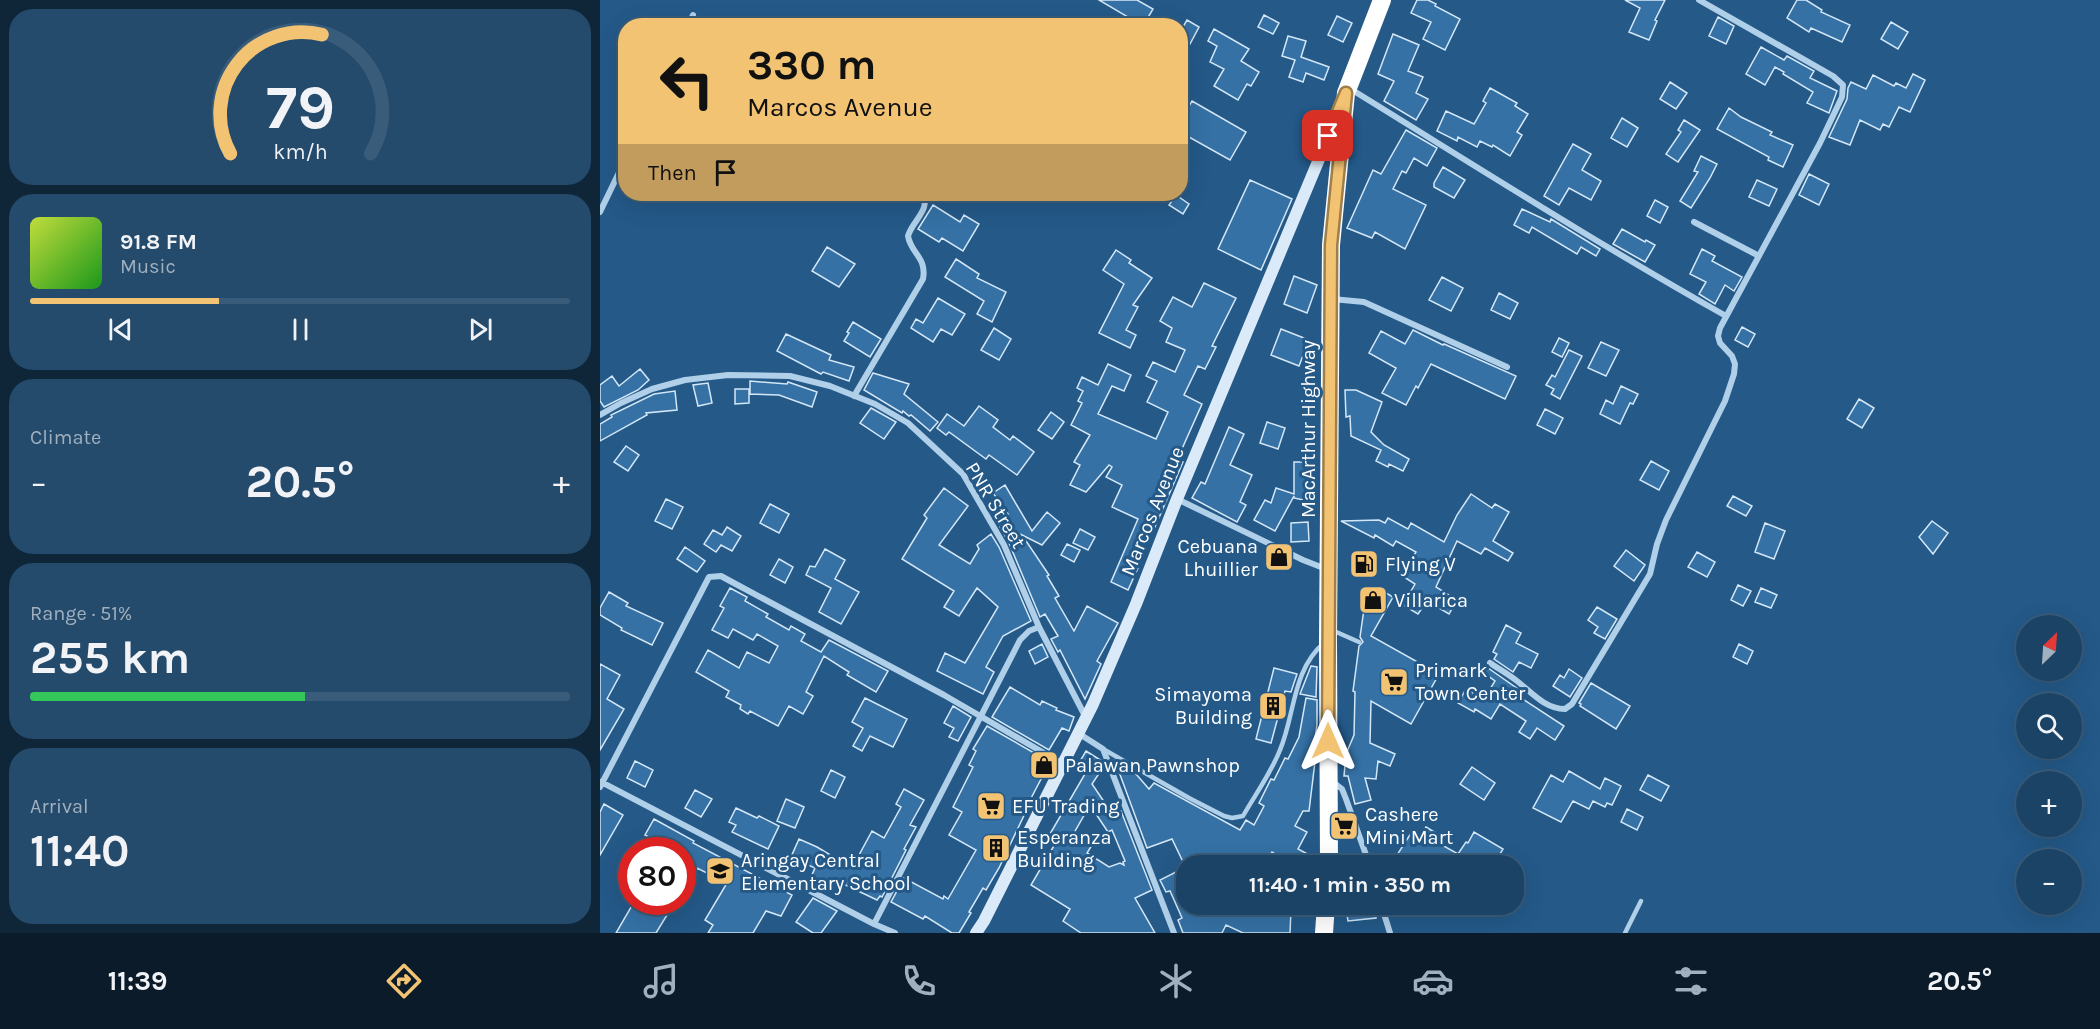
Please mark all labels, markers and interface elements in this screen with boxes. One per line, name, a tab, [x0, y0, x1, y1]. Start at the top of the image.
text: 330 m	[747, 40, 876, 90]
icon: left	[648, 42, 726, 120]
text: 79	[265, 71, 335, 144]
text: Marcos Avenue	[747, 91, 933, 123]
pin	[1302, 110, 1353, 161]
icon: arrive	[1311, 119, 1344, 152]
text: km/h	[273, 139, 327, 164]
icon: arrive	[709, 156, 742, 189]
text: Then	[648, 160, 697, 186]
text: 91.8 FM	[120, 229, 197, 255]
text: Music	[120, 255, 176, 278]
icon: previous	[104, 313, 137, 346]
icon: pause	[284, 313, 317, 346]
icon: next	[464, 313, 497, 346]
street label: MacArthur Highway	[1297, 340, 1320, 518]
text: Climate	[30, 426, 101, 449]
street label: Marcos Avenue	[1116, 443, 1189, 579]
text: 20.5°	[245, 456, 355, 508]
street label: PNR Street	[961, 458, 1031, 553]
text: −	[30, 463, 47, 501]
text: +	[553, 463, 570, 501]
place label: Cebuana Lhuillier	[1177, 535, 1259, 581]
shop icon: Cebuana Lhuillier	[1263, 541, 1295, 573]
fuel station icon: Flying V	[1348, 548, 1380, 580]
place label: Flying V	[1385, 553, 1456, 576]
shop icon: Villarica	[1357, 584, 1389, 616]
place label: Villarica	[1394, 589, 1468, 612]
text: Range · 51%	[30, 602, 132, 625]
north arrow	[2016, 615, 2082, 681]
map controls	[2016, 615, 2082, 915]
text: 255 km	[30, 632, 190, 684]
place label: Primark Town Center	[1415, 659, 1526, 705]
supermarket icon: Primark Town Center	[1378, 666, 1410, 698]
place label: Simayoma Building	[1154, 683, 1252, 729]
building icon: Simayoma Building	[1257, 690, 1289, 722]
button: search	[2016, 693, 2082, 759]
position arrow	[1296, 709, 1360, 773]
shop icon: Palawan Pawnshop	[1028, 749, 1060, 781]
place label: Palawan Pawnshop	[1065, 754, 1240, 777]
button: +	[2016, 771, 2082, 837]
supermarket icon: EFU Trading	[975, 790, 1007, 822]
text: Arrival	[30, 795, 89, 818]
place label: EFU Trading	[1012, 795, 1120, 818]
place label: Cashere Mini Mart	[1365, 803, 1454, 849]
supermarket icon: Cashere Mini Mart	[1328, 810, 1360, 842]
text: 11:40	[30, 825, 129, 877]
place label: Esperanza Building	[1017, 826, 1112, 872]
building icon: Esperanza Building	[980, 832, 1012, 864]
speed limit sign: 80	[618, 837, 696, 915]
place label: Aringay Central Elementary School	[741, 849, 911, 895]
button: −	[2016, 849, 2082, 915]
school or university icon: Aringay Central Elementary School	[704, 855, 736, 887]
text: 11:40 · 1 min · 350 m	[1249, 872, 1451, 898]
icon: directions	[383, 960, 425, 1002]
icon: music	[640, 960, 682, 1002]
icon: phone	[898, 960, 940, 1002]
icon: climate	[1155, 960, 1197, 1002]
icon: car	[1412, 960, 1454, 1002]
icon: filters	[1670, 960, 1712, 1002]
text: 11:39	[108, 965, 167, 997]
text: 20.5°	[1927, 965, 1992, 997]

